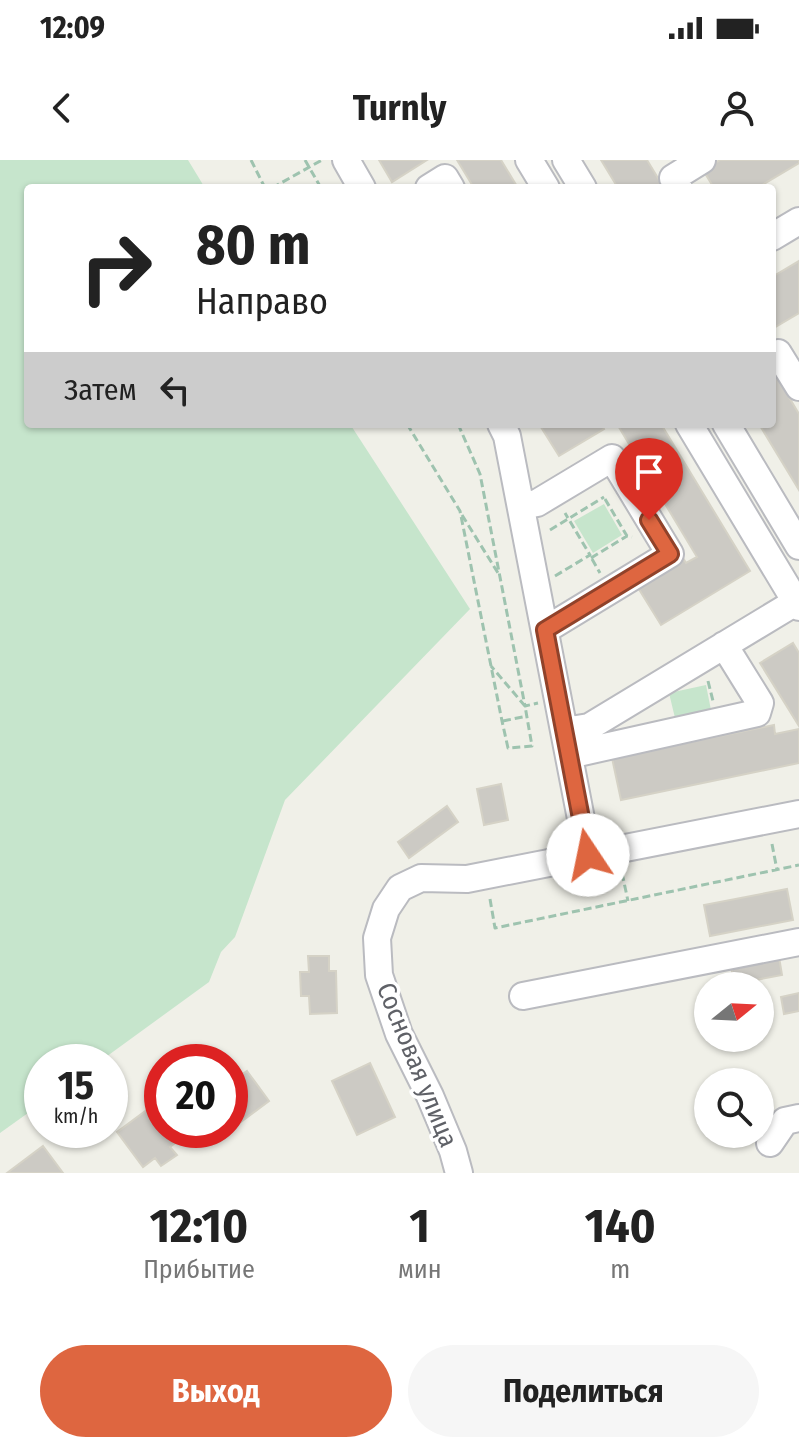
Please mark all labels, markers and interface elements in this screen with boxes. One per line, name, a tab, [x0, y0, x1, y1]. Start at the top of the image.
text: 12:09	[40, 10, 105, 46]
icon: back	[40, 86, 84, 130]
text: Turnly	[353, 86, 446, 130]
icon: person	[715, 86, 759, 130]
text: 80 m	[196, 212, 311, 279]
icon: right	[64, 216, 168, 320]
text: Направо	[196, 280, 328, 324]
icon: left	[153, 368, 197, 412]
text: Затем	[64, 372, 137, 408]
pin	[615, 438, 683, 520]
icon: arrive	[627, 450, 671, 494]
position arrow	[546, 813, 630, 897]
north arrow	[694, 972, 774, 1052]
map controls	[694, 972, 774, 1148]
street label: Сосновая улица	[370, 978, 464, 1152]
speed limit sign: 20	[144, 1044, 248, 1148]
text: 15	[58, 1062, 94, 1110]
button: search	[694, 1068, 774, 1148]
text: km/h	[54, 1104, 98, 1128]
text: 12:10	[150, 1197, 248, 1255]
text: 1	[410, 1197, 430, 1255]
text: 140	[585, 1197, 656, 1255]
text: Прибытие	[143, 1254, 255, 1285]
text: мин	[398, 1254, 442, 1285]
text: m	[610, 1254, 630, 1285]
button: Выход	[40, 1345, 392, 1437]
button: Поделиться	[408, 1345, 759, 1437]

